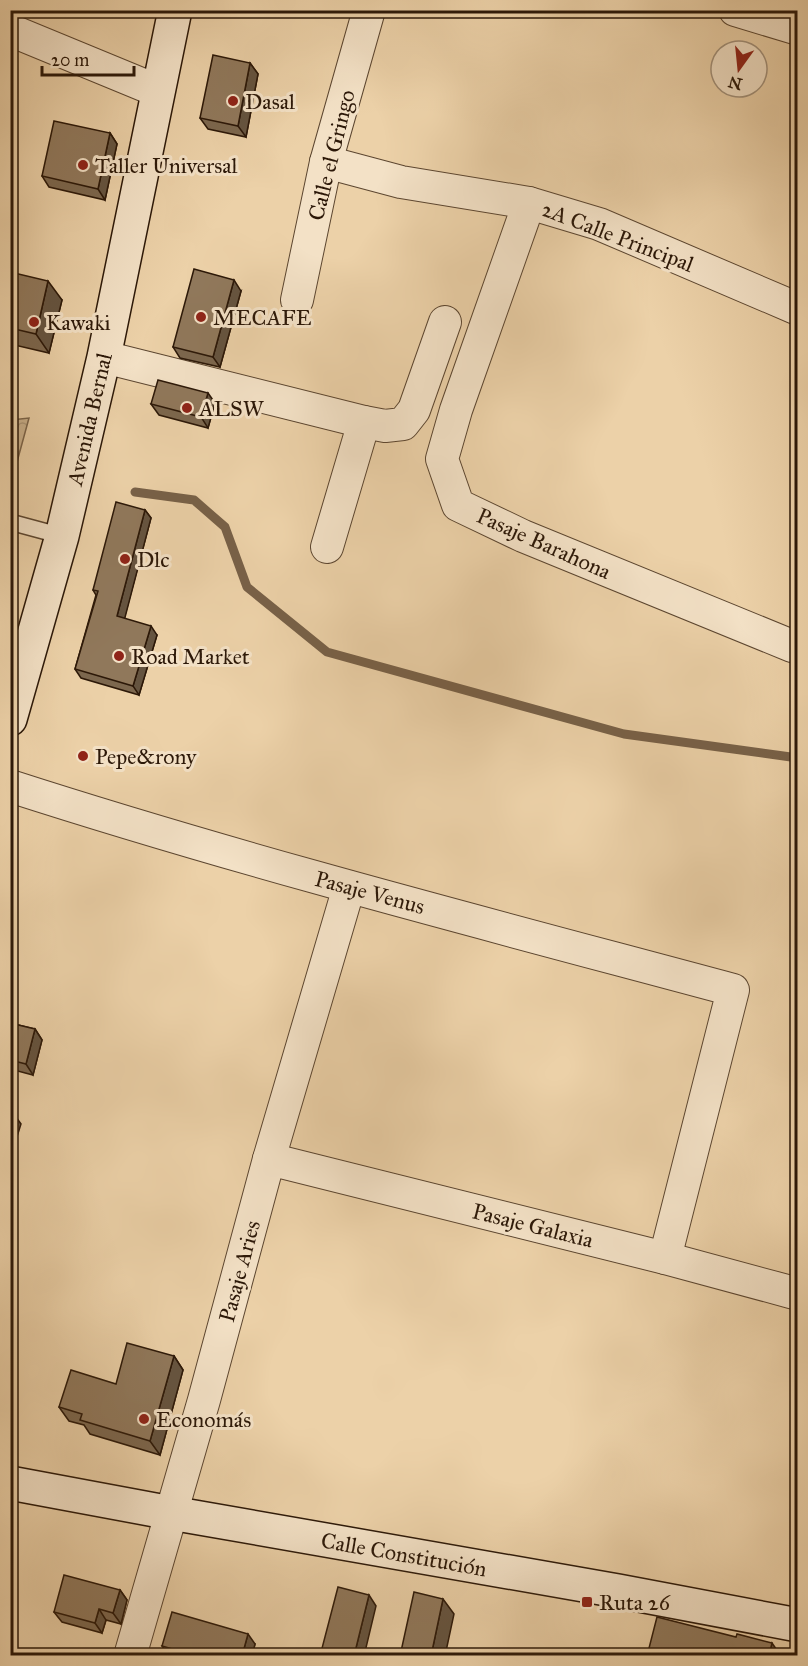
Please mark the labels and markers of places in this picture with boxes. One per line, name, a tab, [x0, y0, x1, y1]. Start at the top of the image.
place label: Dasal	[245, 88, 295, 115]
marker: Dasal	[226, 94, 240, 108]
place label: Taller Universal	[95, 152, 238, 179]
marker: Taller Universal	[76, 158, 90, 172]
place label: MECAFE	[213, 304, 312, 331]
place label: Kawaki	[46, 309, 111, 336]
marker: MECAFE	[194, 310, 208, 324]
marker: Kawaki	[27, 315, 41, 329]
place label: ALSW	[198, 395, 265, 422]
marker: ALSW	[180, 401, 194, 415]
place label: Dlc	[137, 546, 170, 573]
marker: Dlc	[118, 552, 132, 566]
place label: Road Market	[131, 643, 250, 670]
marker: Road Market	[112, 649, 126, 663]
place label: Pepe&rony	[95, 743, 197, 770]
marker: Pepe&rony	[76, 749, 90, 763]
place label: Economás	[156, 1406, 251, 1433]
marker: Economás	[137, 1412, 151, 1426]
place label: Ruta 26	[599, 1589, 671, 1616]
marker: Ruta 26	[580, 1595, 594, 1609]

